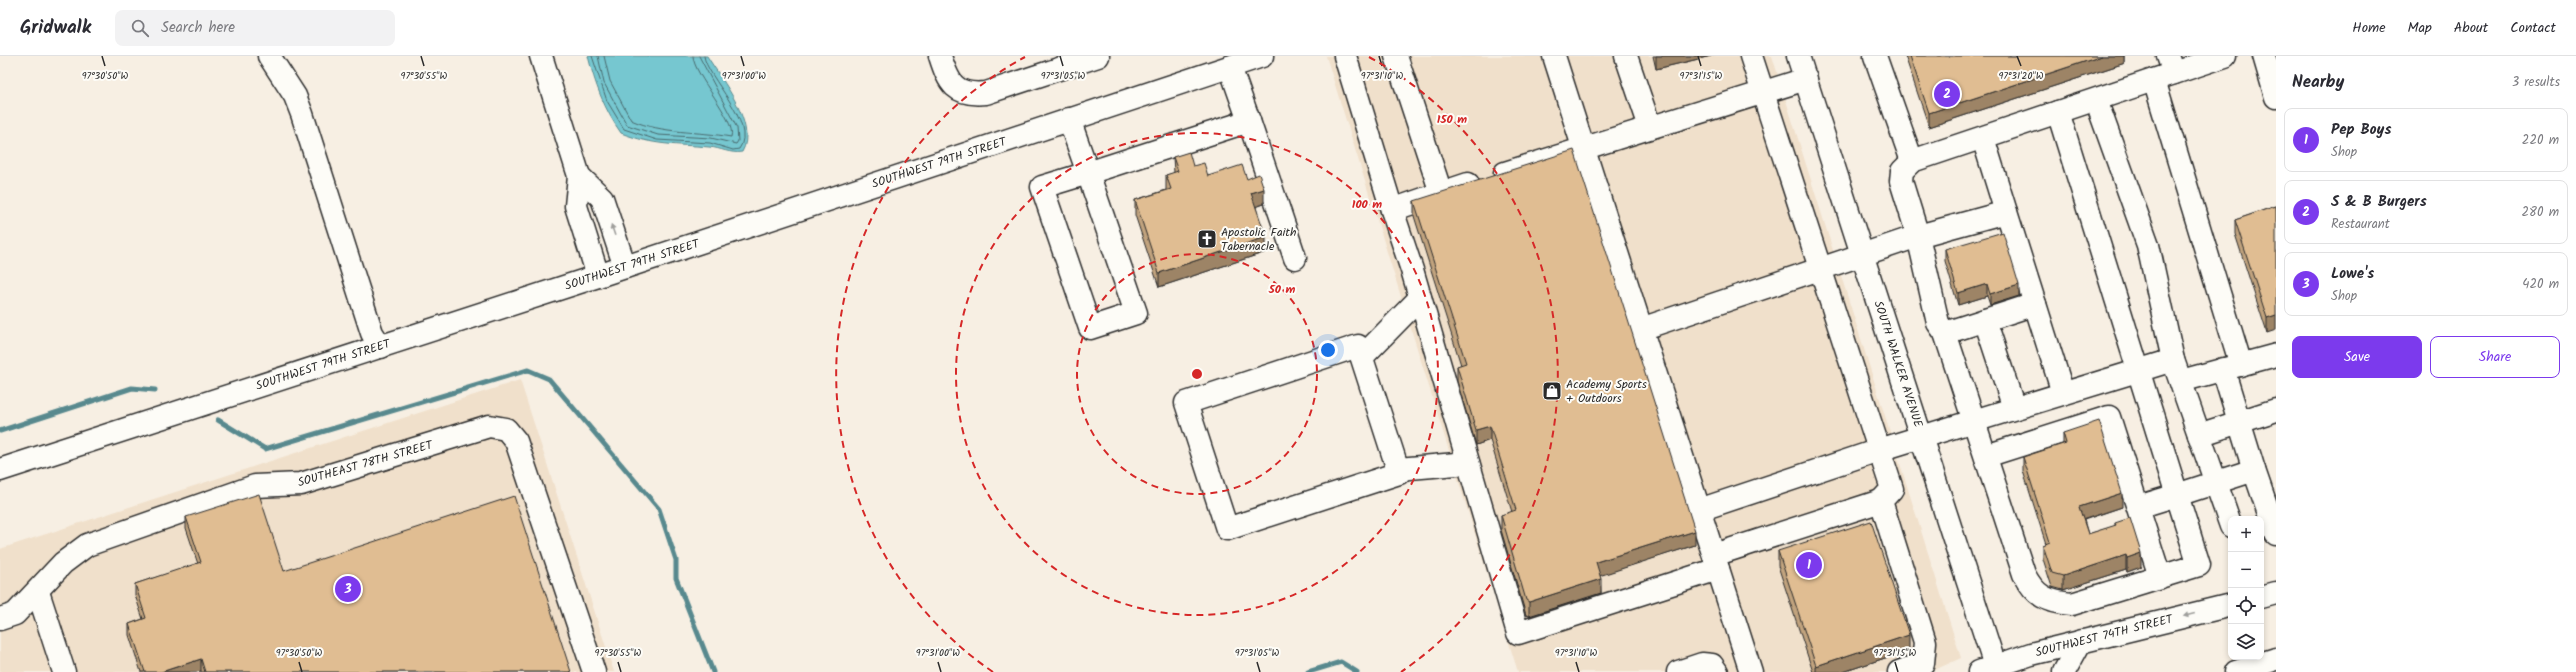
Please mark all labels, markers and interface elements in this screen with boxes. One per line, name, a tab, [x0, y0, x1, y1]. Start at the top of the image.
search box	[115, 10, 395, 46]
text: Gridwalk	[20, 13, 91, 43]
text: Search here	[161, 16, 235, 40]
icon: search	[129, 17, 151, 39]
text: Home	[2352, 17, 2386, 39]
text: Map	[2408, 17, 2432, 39]
text: About	[2454, 17, 2488, 39]
text: Contact	[2510, 17, 2556, 39]
text: 97°30'50"W	[82, 68, 128, 84]
text: 97°30'55"W	[401, 68, 448, 84]
text: 97°31'00"W	[722, 68, 766, 84]
text: 97°31'05"W	[1041, 68, 1086, 84]
text: 97°31'10"W	[1361, 68, 1403, 84]
text: 97°31'15"W	[1680, 68, 1723, 84]
text: 97°31'20"W	[1998, 68, 2044, 84]
text: Nearby	[2292, 69, 2344, 96]
text: 3 results	[2512, 72, 2560, 93]
pin: 2	[1934, 79, 1960, 109]
text: 150 m	[1437, 110, 1467, 129]
text: Pep Boys	[2331, 118, 2391, 142]
text: 1	[2304, 130, 2308, 151]
text: 220 m	[2522, 130, 2559, 151]
street label: SOUTHWEST 79TH STREET	[869, 132, 1010, 194]
text: Shop	[2331, 142, 2357, 163]
text: S & B Burgers	[2331, 190, 2427, 214]
text: 100 m	[1352, 195, 1382, 214]
text: 2	[2302, 202, 2310, 223]
text: 280 m	[2522, 202, 2559, 223]
text: Restaurant	[2331, 214, 2390, 235]
place label: Apostolic Faith Tabernacle	[1221, 223, 1296, 256]
one-way arrow	[610, 224, 616, 236]
church icon: Apostolic Faith Tabernacle	[1196, 228, 1218, 250]
street label: SOUTHWEST 79TH STREET	[562, 234, 703, 296]
text: Lowe's	[2331, 262, 2374, 286]
text: 3	[2302, 274, 2310, 295]
text: 420 m	[2522, 274, 2559, 295]
text: 50 m	[1268, 280, 1296, 299]
text: Shop	[2331, 286, 2357, 307]
street label: SOUTH WALKER AVENUE	[1869, 298, 1928, 431]
street label: SOUTHWEST 79TH STREET	[253, 334, 394, 396]
button: Save	[2292, 336, 2422, 378]
button: Share	[2430, 336, 2560, 378]
your location	[1318, 340, 1338, 360]
centre of rings	[1190, 367, 1204, 381]
place label: Academy Sports + Outdoors	[1566, 375, 1647, 408]
shop icon: Academy Sports + Outdoors	[1541, 380, 1563, 402]
street label: SOUTHEAST 78TH STREET	[295, 435, 436, 492]
map controls	[2228, 516, 2264, 660]
button: +	[2228, 516, 2264, 552]
pin: 1	[1796, 550, 1822, 580]
button: −	[2228, 552, 2264, 588]
pin: 3	[335, 574, 361, 604]
button: locate	[2228, 588, 2264, 624]
street label: SOUTHWEST 74TH STREET	[2033, 609, 2176, 662]
one-way arrow	[2183, 612, 2195, 618]
button: layers	[2228, 624, 2264, 660]
text: 97°30'50"W	[276, 645, 322, 661]
text: 97°30'55"W	[595, 645, 642, 661]
text: 97°31'00"W	[916, 645, 960, 661]
text: 97°31'05"W	[1235, 645, 1280, 661]
text: 97°31'10"W	[1555, 645, 1597, 661]
text: 97°31'15"W	[1874, 645, 1917, 661]

